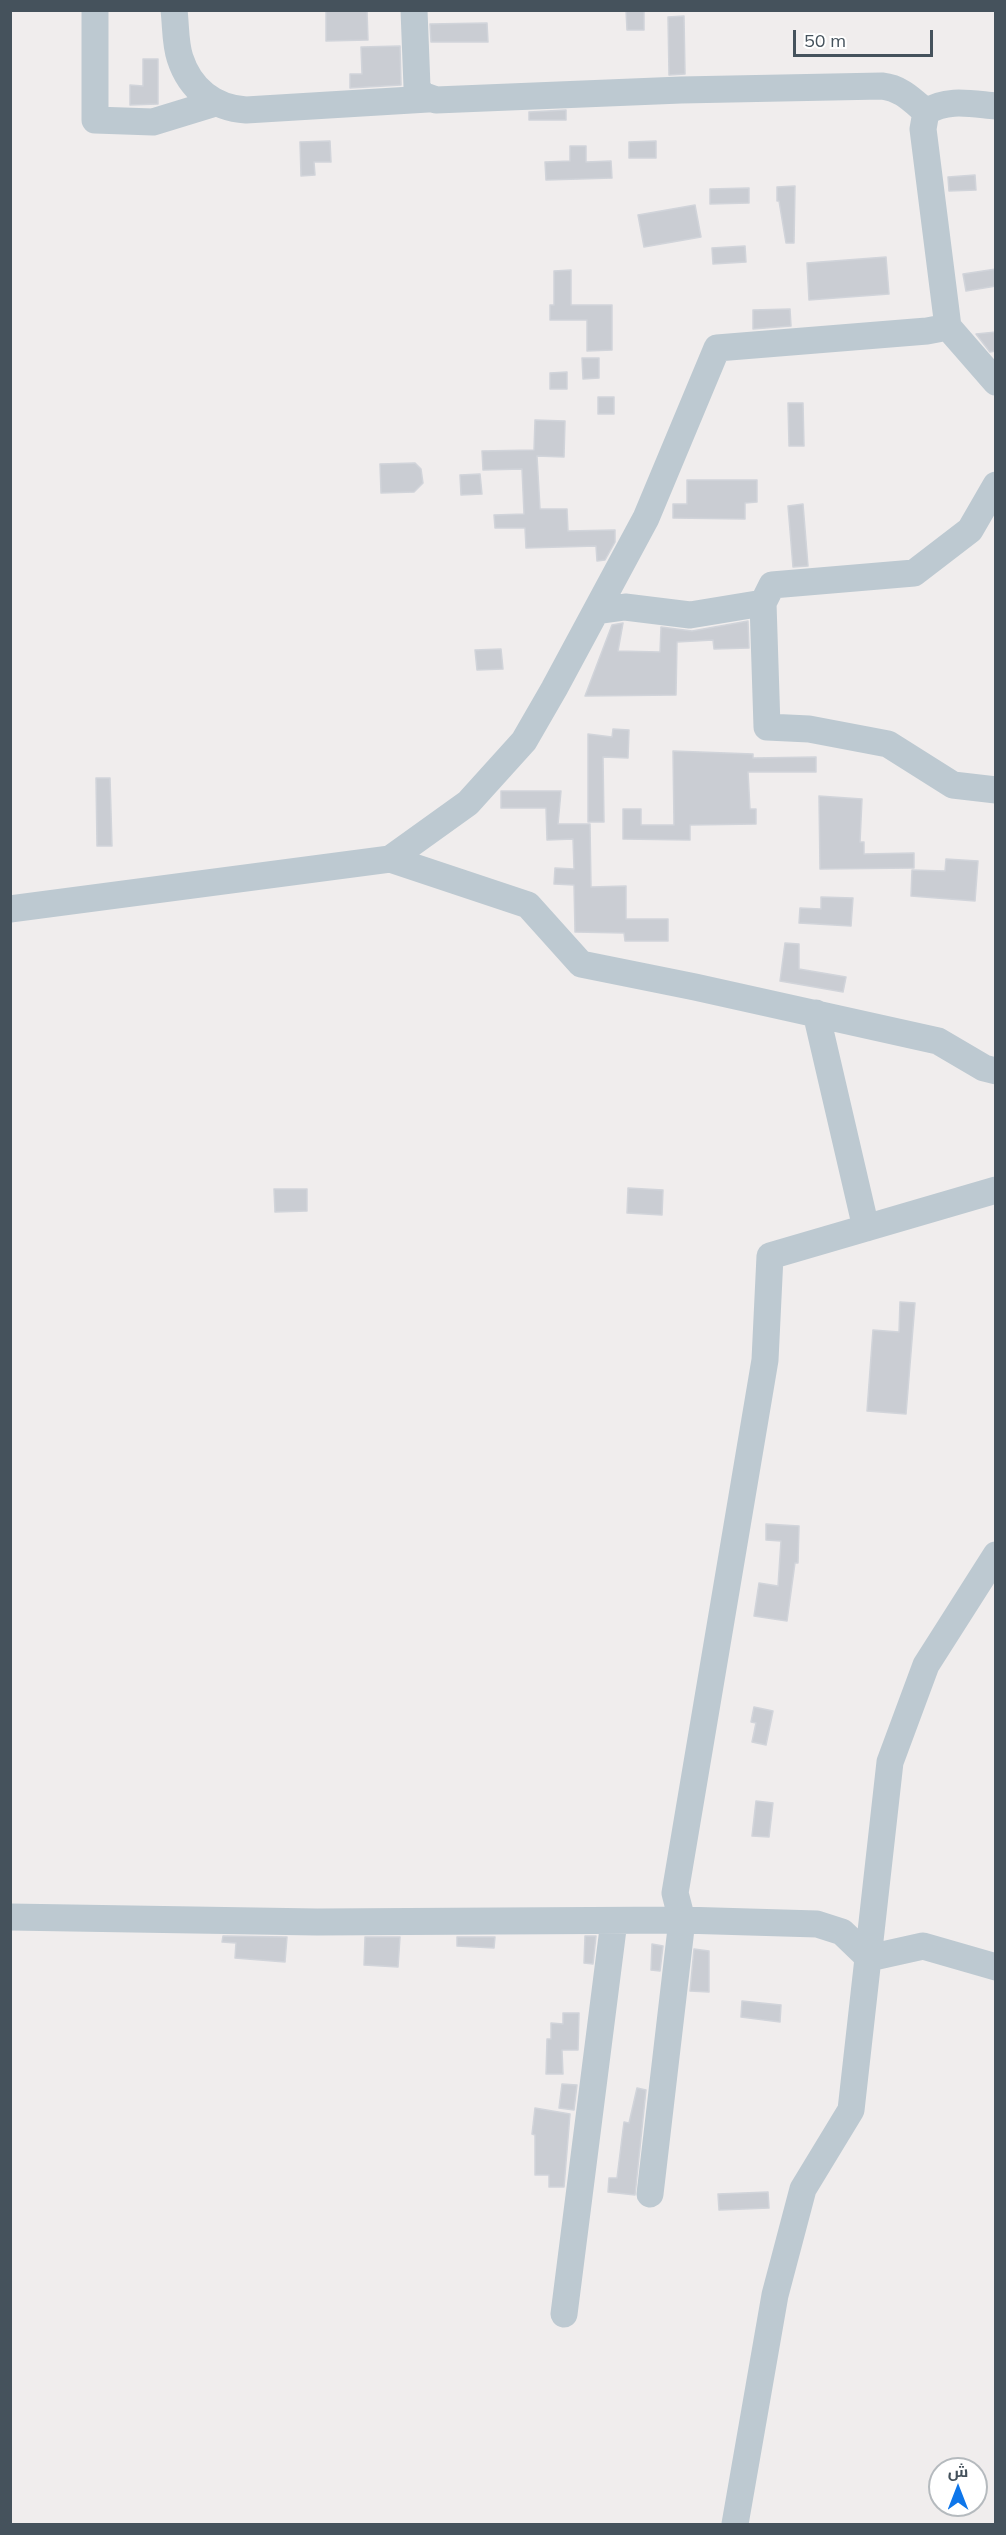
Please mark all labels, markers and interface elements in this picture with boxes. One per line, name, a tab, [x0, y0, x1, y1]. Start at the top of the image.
scale bar	[796, 18, 936, 56]
text: 50 m	[804, 29, 846, 52]
north arrow	[928, 2457, 988, 2517]
text: ش	[948, 2461, 968, 2481]

